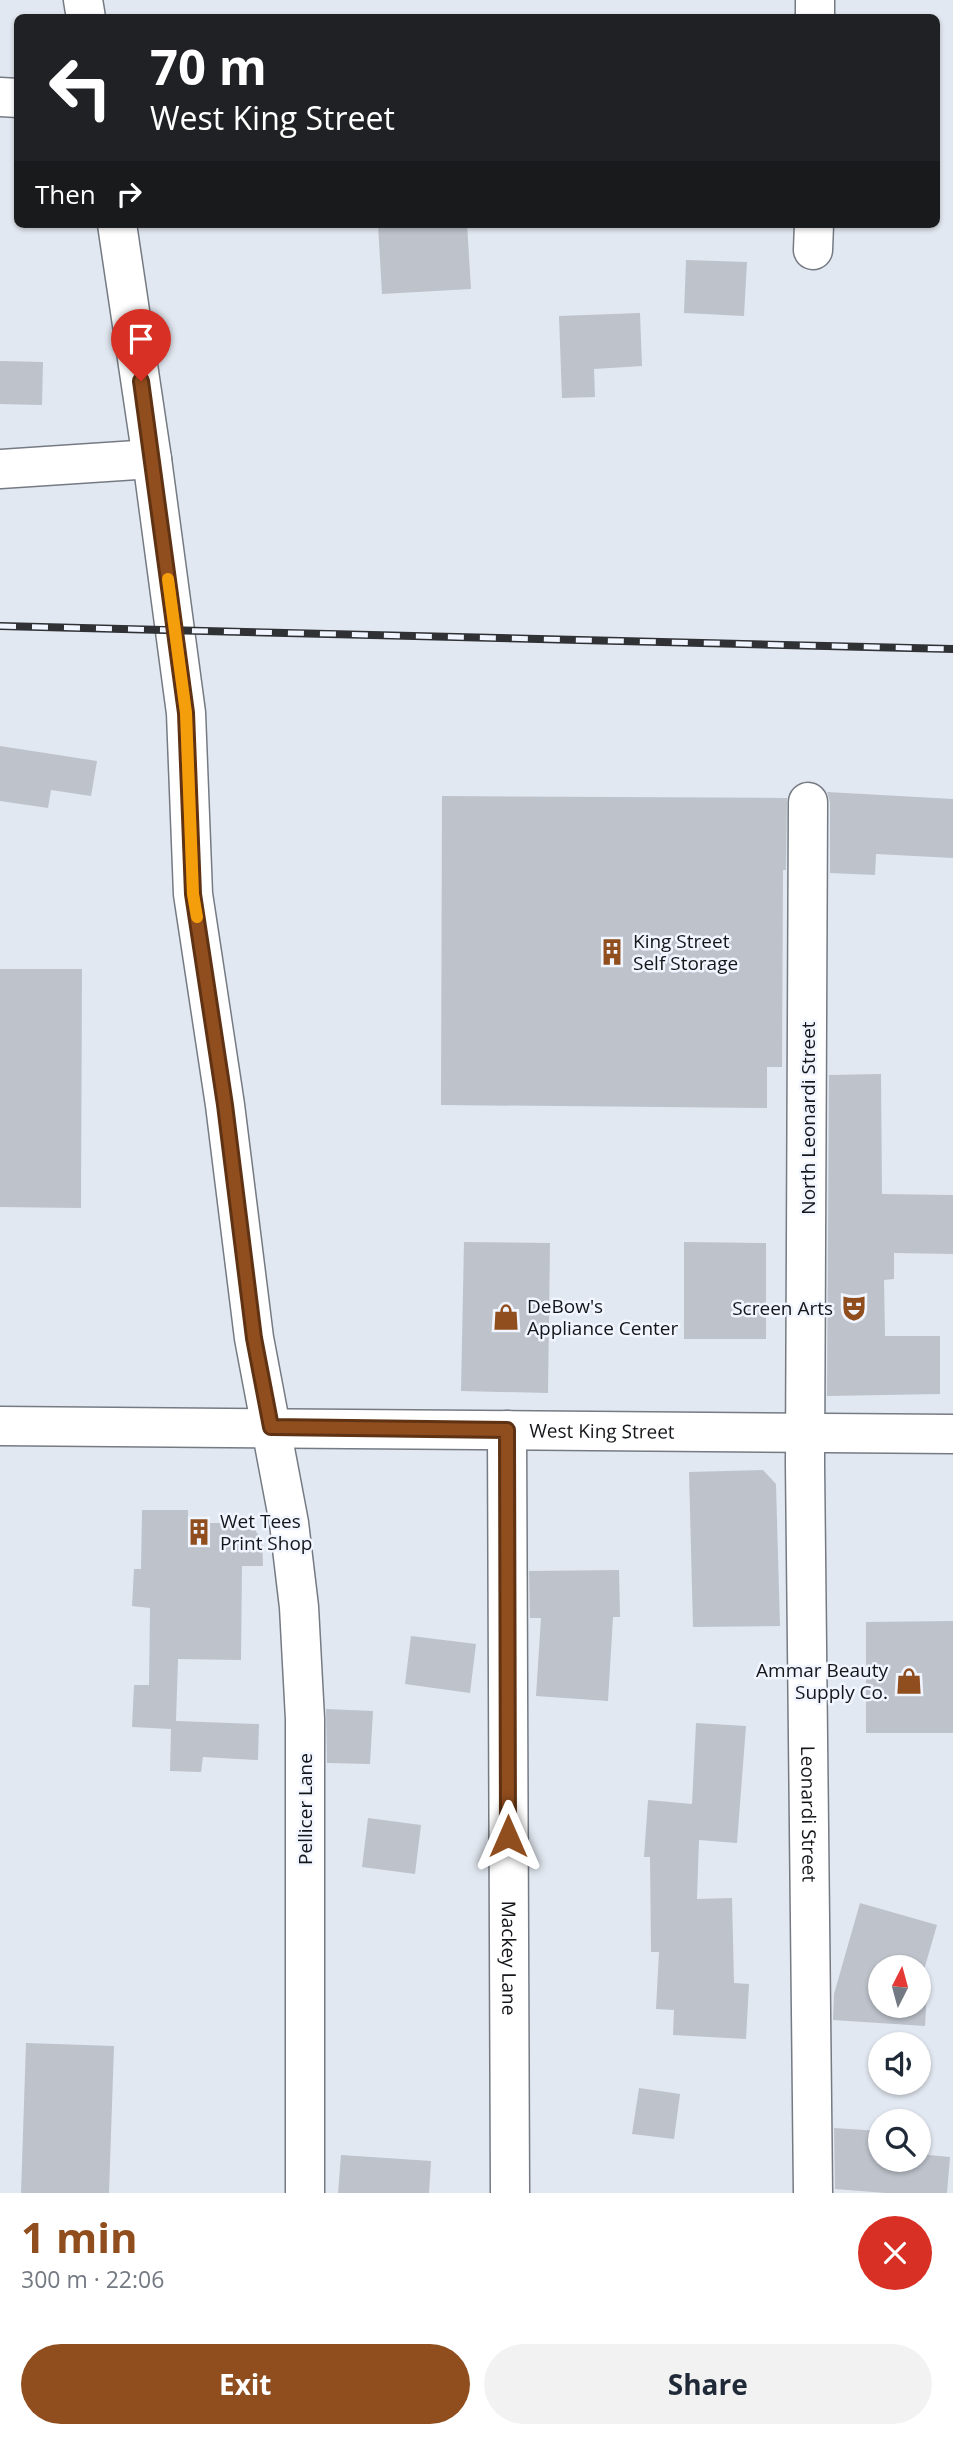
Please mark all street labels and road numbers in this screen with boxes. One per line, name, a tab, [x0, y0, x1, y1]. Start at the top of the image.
street label: North Leonardi Street	[795, 1021, 821, 1215]
street label: West King Street	[529, 1417, 675, 1445]
street label: Leonardi Street	[795, 1746, 823, 1883]
street label: Pellicer Lane	[292, 1753, 318, 1865]
street label: Mackey Lane	[496, 1901, 522, 2015]

